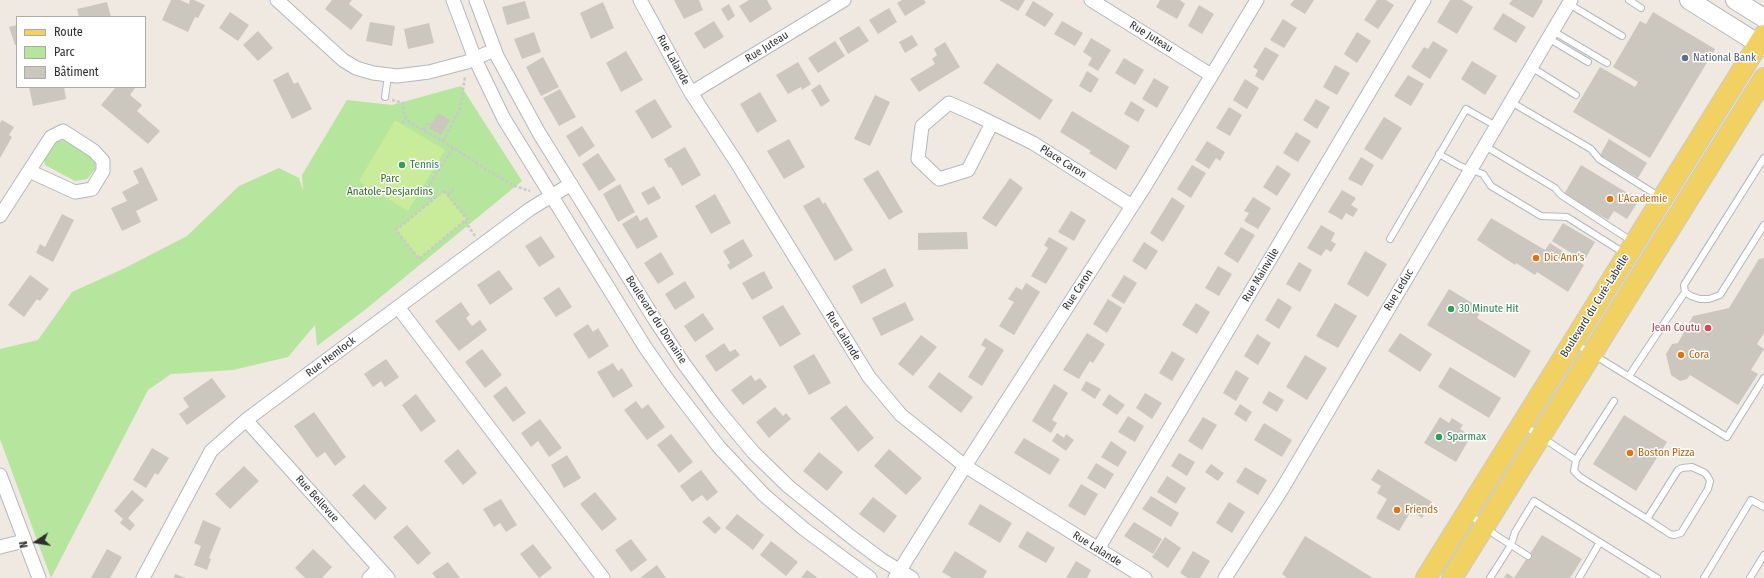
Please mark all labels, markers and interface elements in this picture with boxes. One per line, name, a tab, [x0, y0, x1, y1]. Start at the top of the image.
legend	[16, 16, 146, 88]
street label: Rue Juteau	[1127, 19, 1175, 55]
text: Route	[54, 25, 83, 39]
street label: Rue Juteau	[743, 29, 791, 65]
street label: Rue Lalande	[654, 33, 692, 87]
text: Parc	[54, 45, 75, 59]
place label: National Bank	[1693, 51, 1756, 65]
marker: National Bank	[1680, 53, 1690, 63]
text: Bâtiment	[54, 65, 99, 79]
street label: Place Caron	[1037, 143, 1089, 181]
place label: Tennis	[410, 158, 439, 172]
marker: Tennis	[397, 160, 407, 170]
park label: Parc Anatole-Desjardins	[347, 172, 433, 198]
place label: L'Academie	[1618, 192, 1667, 206]
marker: L'Academie	[1605, 194, 1615, 204]
street label: Rue Mainville	[1240, 246, 1282, 304]
place label: Dic Ann's	[1544, 251, 1585, 265]
street label: Boulevard du Curé-Labelle	[1558, 252, 1632, 360]
marker: Dic Ann's	[1531, 253, 1541, 263]
street label: Rue Caron	[1060, 267, 1096, 313]
street label: Rue Leduc	[1381, 267, 1417, 313]
street label: Boulevard du Domaine	[623, 274, 689, 366]
place label: 30 Minute Hit	[1459, 302, 1519, 316]
marker: 30 Minute Hit	[1446, 304, 1456, 314]
street label: Rue Lalande	[823, 309, 863, 363]
place label: Jean Coutu	[1652, 321, 1700, 335]
marker: Jean Coutu	[1703, 323, 1713, 333]
street label: Rue Hemlock	[304, 334, 358, 380]
place label: Cora	[1689, 348, 1709, 362]
marker: Cora	[1676, 350, 1686, 360]
place label: Sparmax	[1447, 430, 1486, 444]
marker: Sparmax	[1434, 432, 1444, 442]
place label: Boston Pizza	[1638, 446, 1695, 460]
marker: Boston Pizza	[1625, 448, 1635, 458]
street label: Rue Bellevue	[293, 473, 341, 525]
place label: Friends	[1405, 503, 1438, 517]
marker: Friends	[1392, 505, 1402, 515]
north arrow	[16, 522, 56, 562]
street label: Rue Lalande	[1070, 529, 1124, 569]
text: N	[17, 540, 31, 549]

